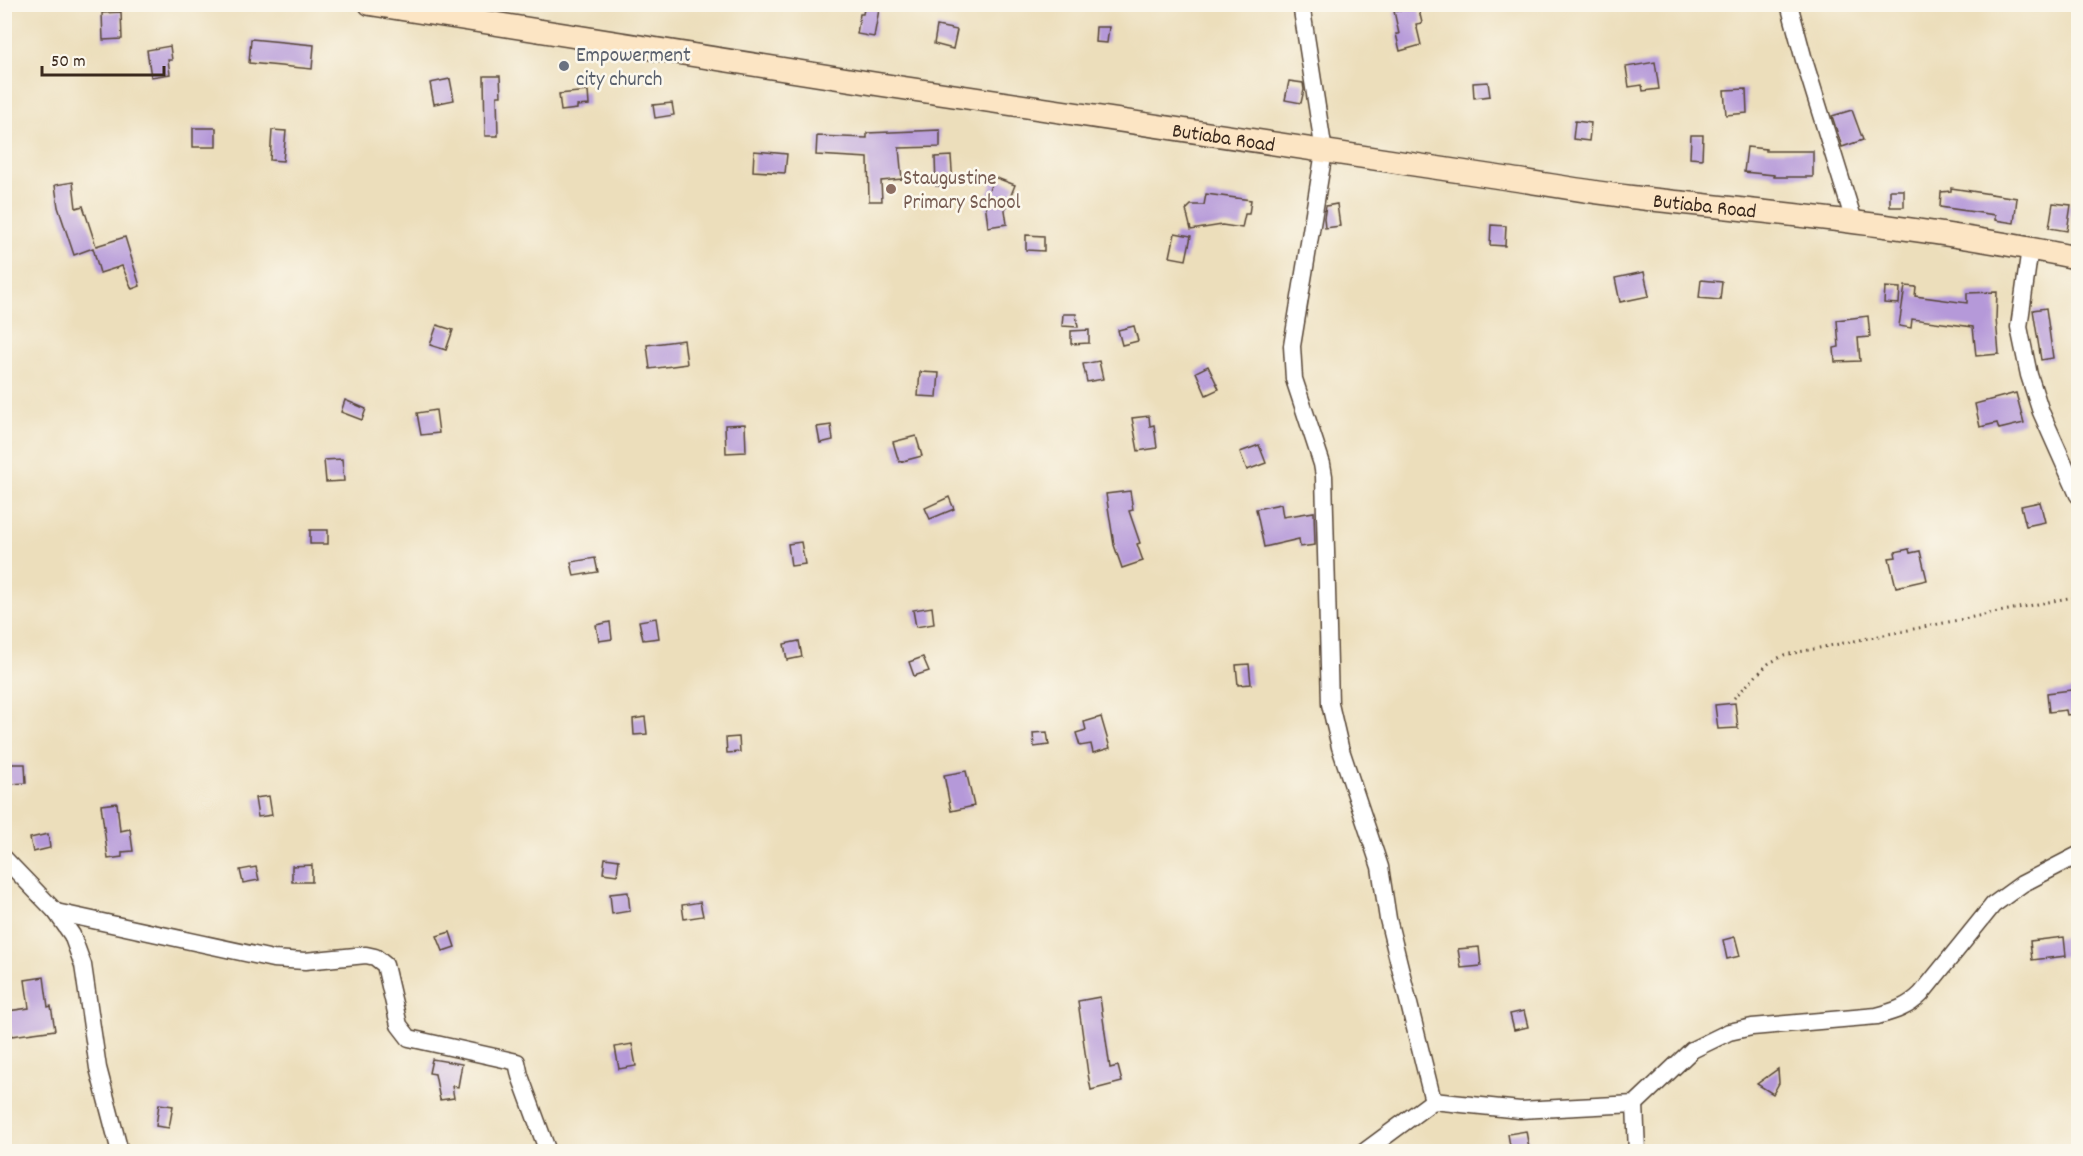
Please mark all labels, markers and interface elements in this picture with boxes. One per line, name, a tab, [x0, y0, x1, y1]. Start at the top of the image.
scale bar	[42, 39, 164, 77]
place label: Empowerment city church	[576, 42, 691, 96]
text: 50 m	[51, 50, 86, 75]
marker: Empowerment city church	[557, 59, 571, 73]
street label: Butiaba Road	[1170, 117, 1277, 162]
place label: Staugustine Primary School	[903, 165, 1021, 219]
marker: Staugustine Primary School	[884, 182, 898, 196]
street label: Butiaba Road	[1651, 188, 1758, 229]

